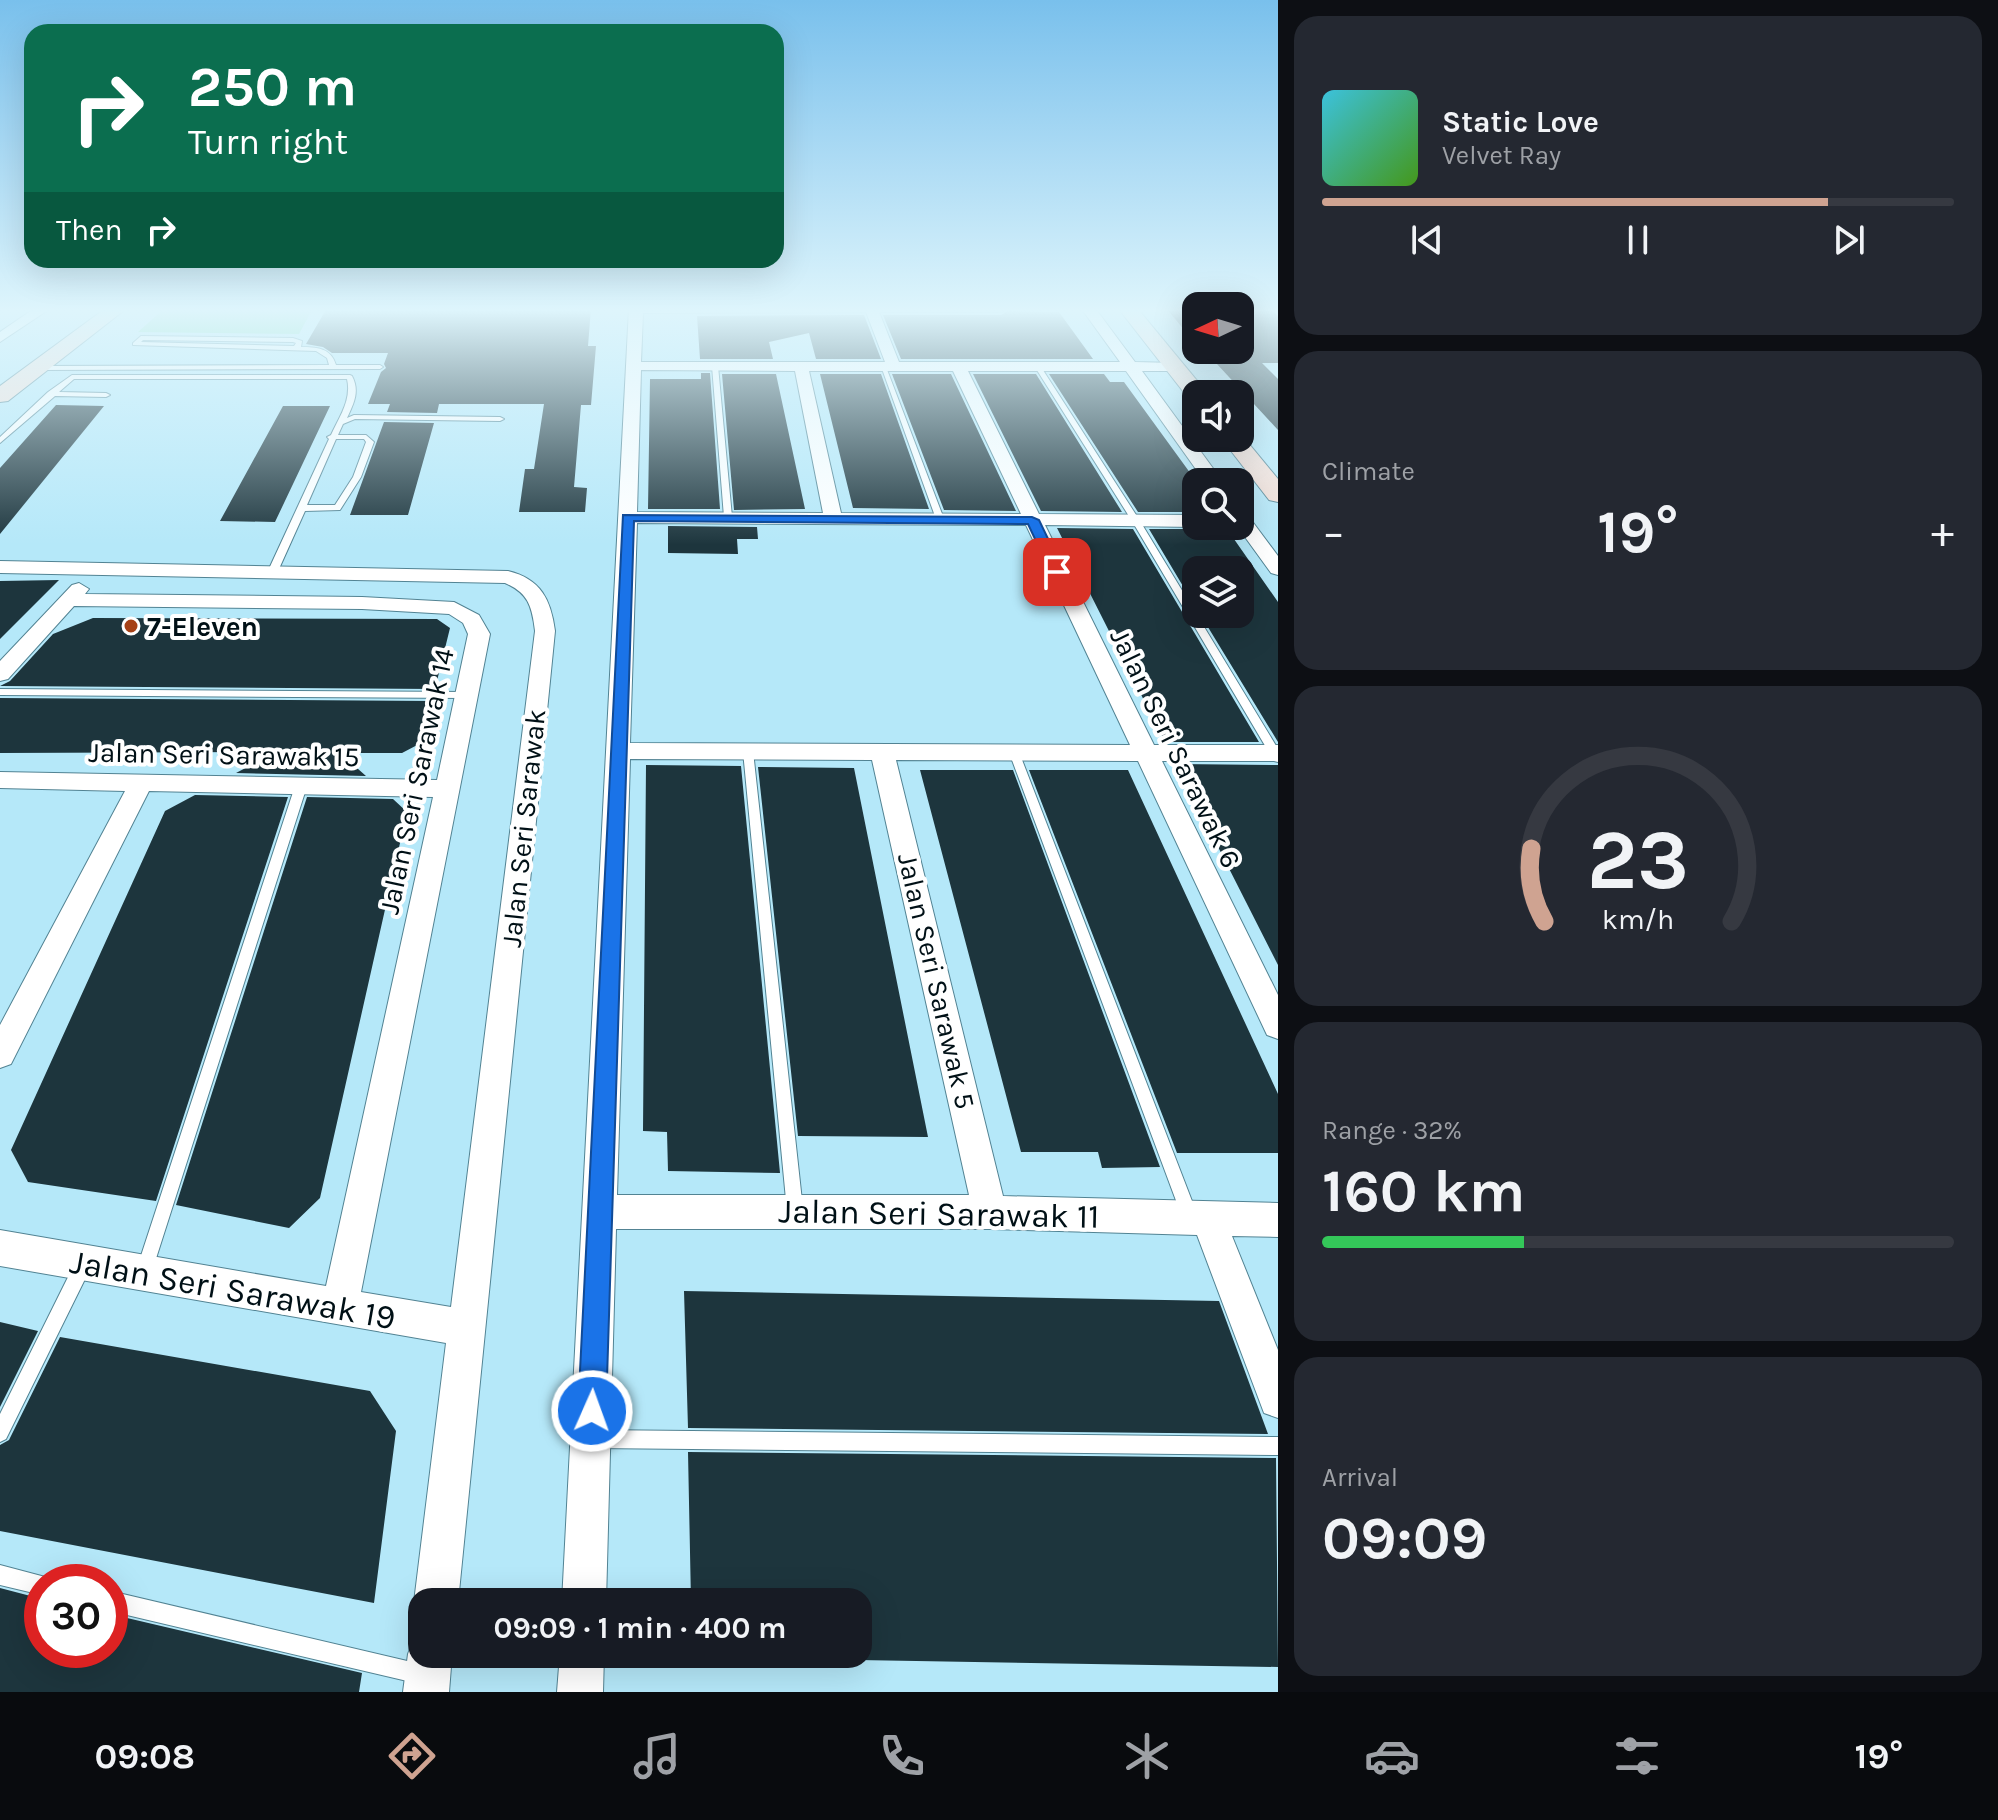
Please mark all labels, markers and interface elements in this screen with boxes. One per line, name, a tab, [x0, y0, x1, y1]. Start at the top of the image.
text: 250 m	[188, 54, 357, 119]
icon: right	[56, 56, 160, 160]
text: Static Love	[1442, 104, 1599, 140]
text: Turn right	[188, 121, 348, 163]
text: Velvet Ray	[1442, 140, 1561, 171]
icon: right	[139, 208, 183, 252]
text: Then	[56, 212, 123, 248]
icon: previous	[1405, 218, 1449, 262]
icon: pause	[1616, 218, 1660, 262]
icon: next	[1827, 218, 1871, 262]
north arrow	[1182, 292, 1254, 364]
map controls	[1182, 292, 1254, 628]
button: sound	[1182, 380, 1254, 452]
text: Climate	[1322, 456, 1415, 487]
button: search	[1182, 468, 1254, 540]
text: 19°	[1597, 497, 1679, 567]
text: −	[1322, 507, 1345, 558]
text: +	[1931, 507, 1954, 558]
pin	[1023, 538, 1091, 606]
icon: arrive	[1035, 550, 1079, 594]
button: layers	[1182, 556, 1254, 628]
place label: 7-Eleven	[147, 610, 258, 643]
marker: 7-Eleven	[122, 617, 140, 635]
street label: Jalan Seri Sarawak 6	[1103, 623, 1248, 873]
street label: Jalan Seri Sarawak 14	[372, 645, 461, 917]
street label: Jalan Seri Sarawak	[495, 707, 552, 949]
street label: Jalan Seri Sarawak 15	[88, 736, 360, 773]
text: 23	[1587, 812, 1689, 909]
street label: Jalan Seri Sarawak 5	[891, 850, 982, 1112]
text: km/h	[1602, 903, 1674, 936]
text: Range · 32%	[1322, 1115, 1462, 1146]
text: 160 km	[1322, 1156, 1525, 1226]
street label: Jalan Seri Sarawak 11	[778, 1191, 1100, 1237]
street label: Jalan Seri Sarawak 19	[67, 1242, 399, 1338]
position arrow	[550, 1369, 634, 1453]
text: Arrival	[1322, 1462, 1398, 1493]
text: 09:09	[1322, 1503, 1487, 1573]
speed limit sign: 30	[24, 1564, 128, 1668]
text: 09:09 · 1 min · 400 m	[493, 1610, 787, 1646]
icon: directions	[384, 1728, 440, 1784]
icon: music	[629, 1728, 685, 1784]
icon: phone	[874, 1728, 930, 1784]
icon: climate	[1119, 1728, 1175, 1784]
icon: car	[1364, 1728, 1420, 1784]
icon: filters	[1609, 1728, 1665, 1784]
text: 09:08	[95, 1735, 195, 1777]
text: 19°	[1855, 1735, 1903, 1777]

